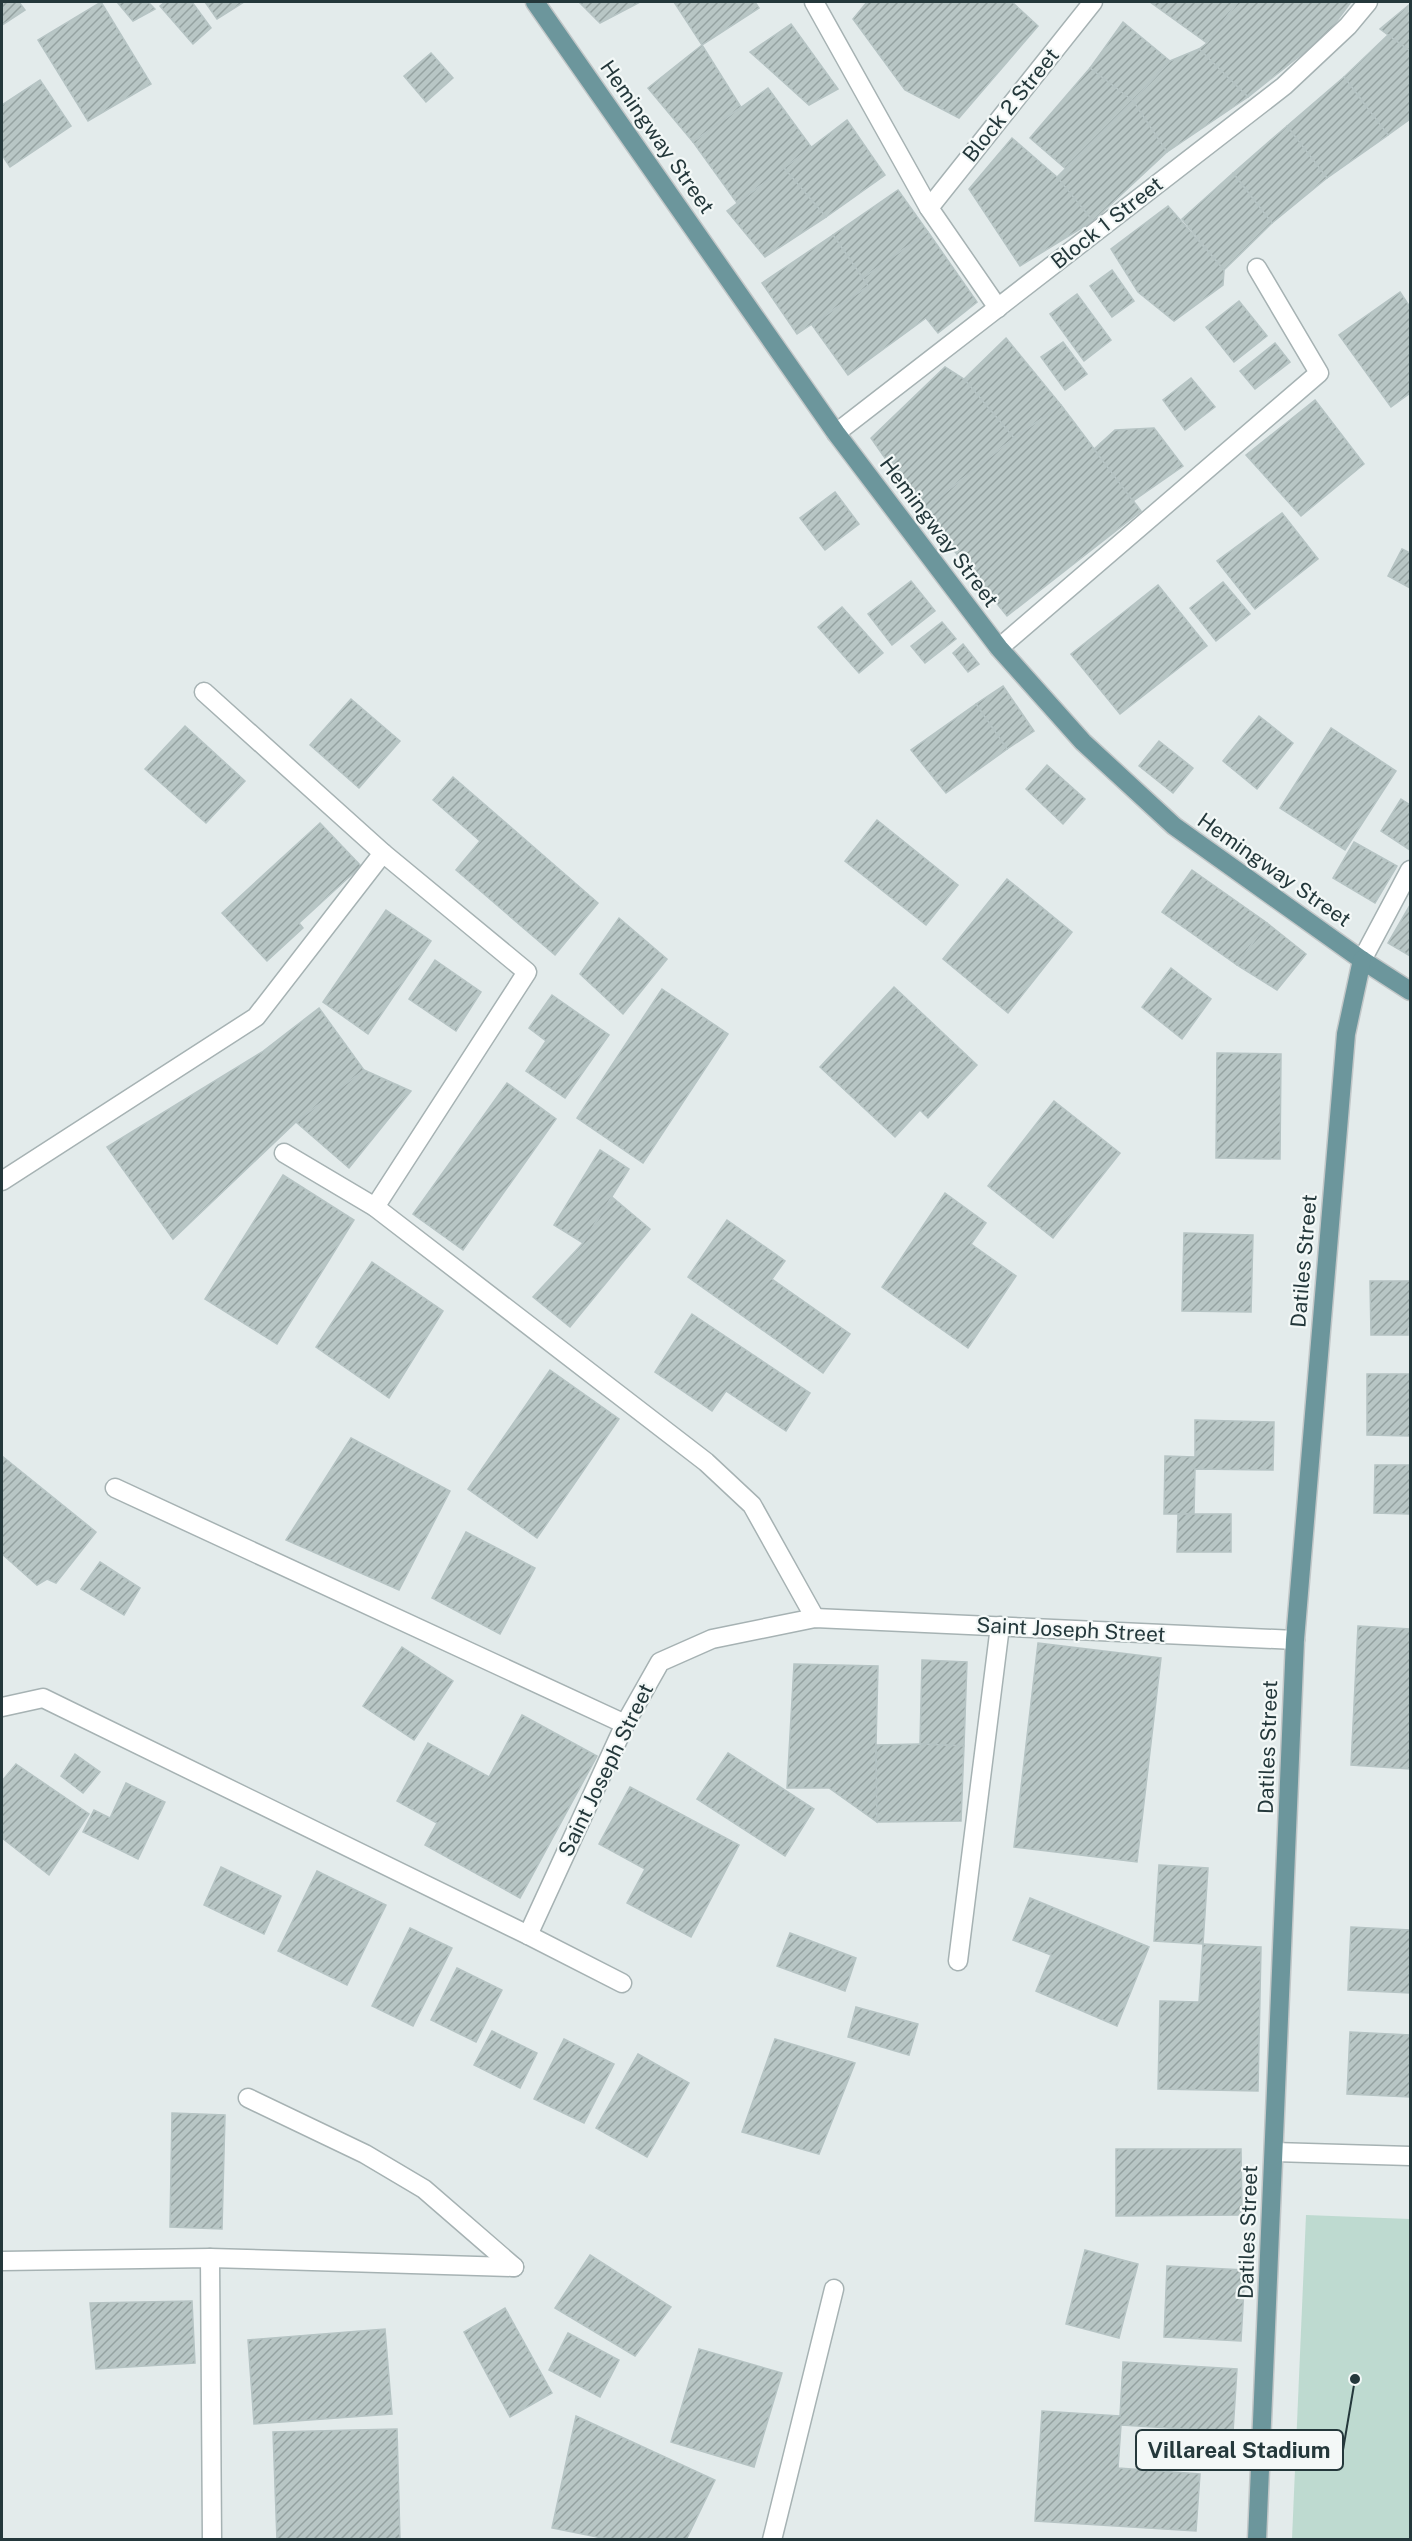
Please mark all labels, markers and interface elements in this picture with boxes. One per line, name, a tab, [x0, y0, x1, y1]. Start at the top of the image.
street label: Block 2 Street	[957, 43, 1064, 167]
street label: Hemingway Street	[595, 55, 720, 218]
street label: Block 1 Street	[1046, 171, 1168, 274]
street label: Hemingway Street	[875, 452, 1004, 612]
street label: Hemingway Street	[1193, 807, 1356, 932]
street label: Datiles Street	[1285, 1193, 1322, 1329]
street label: Saint Joseph Street	[976, 1612, 1166, 1647]
street label: Saint Joseph Street	[553, 1679, 658, 1860]
street label: Datiles Street	[1253, 1680, 1282, 1814]
street label: Datiles Street	[1233, 2165, 1262, 2299]
callout: Villareal Stadium	[1136, 2430, 1343, 2470]
text: Villareal Stadium	[1148, 2437, 1330, 2463]

